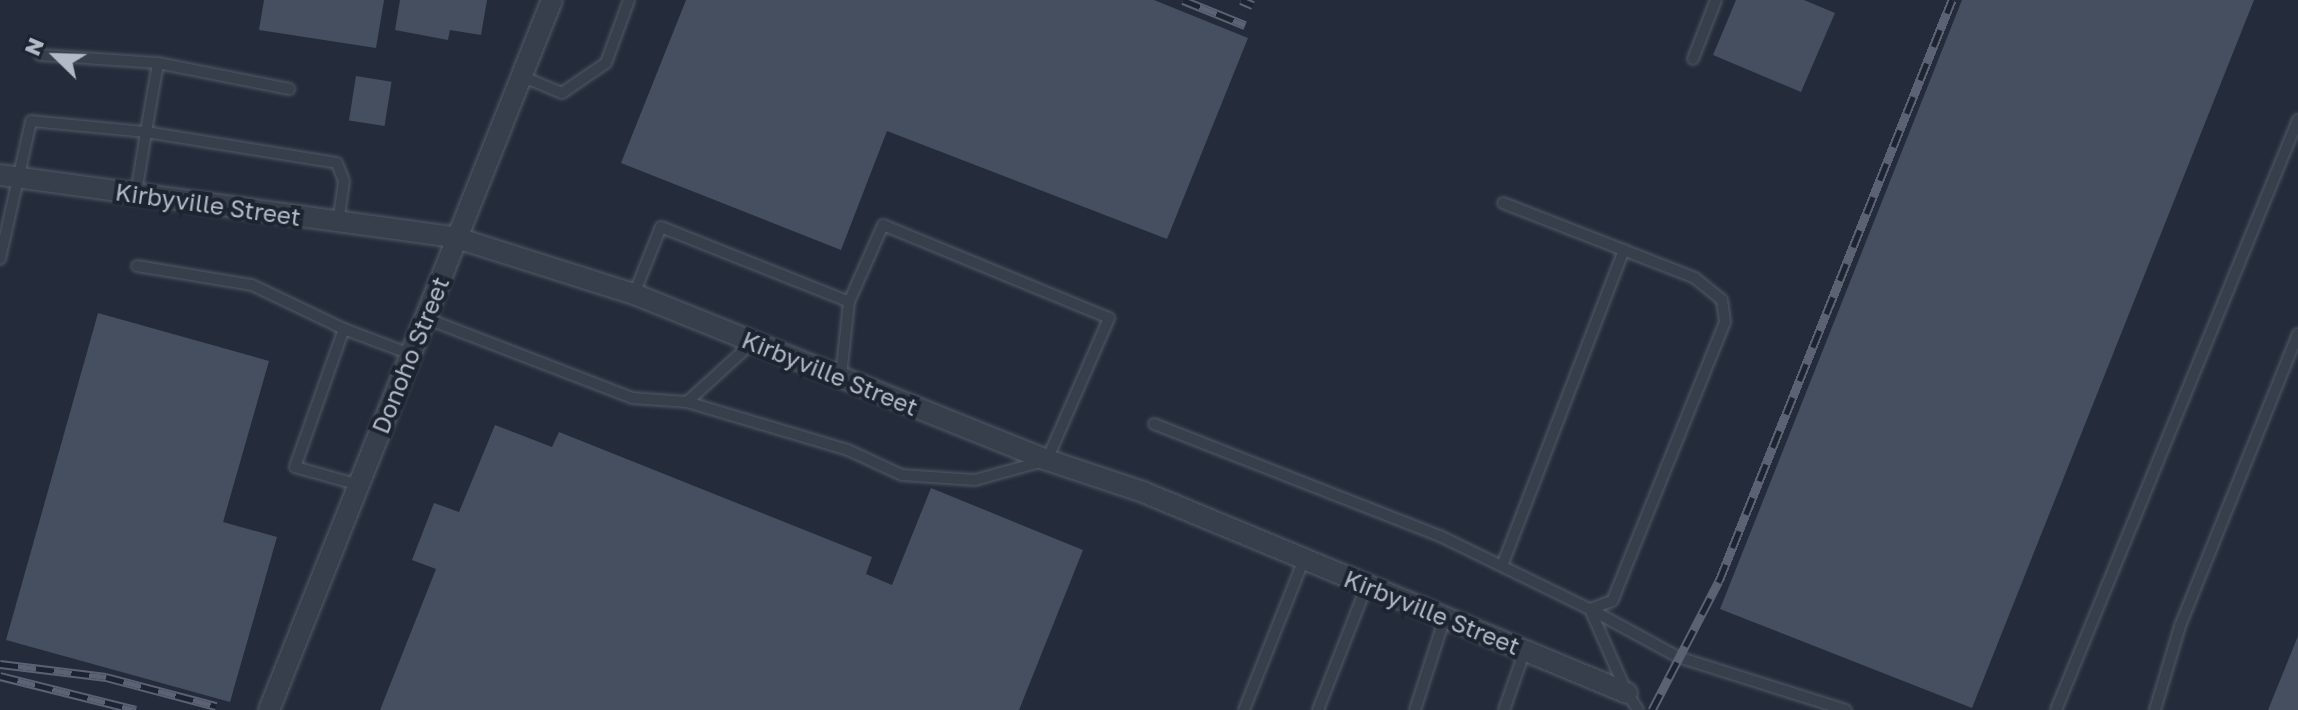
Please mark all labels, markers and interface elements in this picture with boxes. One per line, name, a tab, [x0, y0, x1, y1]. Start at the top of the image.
north arrow	[16, 16, 96, 96]
text: N	[18, 33, 49, 59]
street label: Kirbyville Street	[114, 177, 302, 231]
street label: Donoho Street	[365, 272, 455, 438]
street label: Kirbyville Street	[738, 325, 922, 421]
street label: Kirbyville Street	[1340, 564, 1524, 660]

